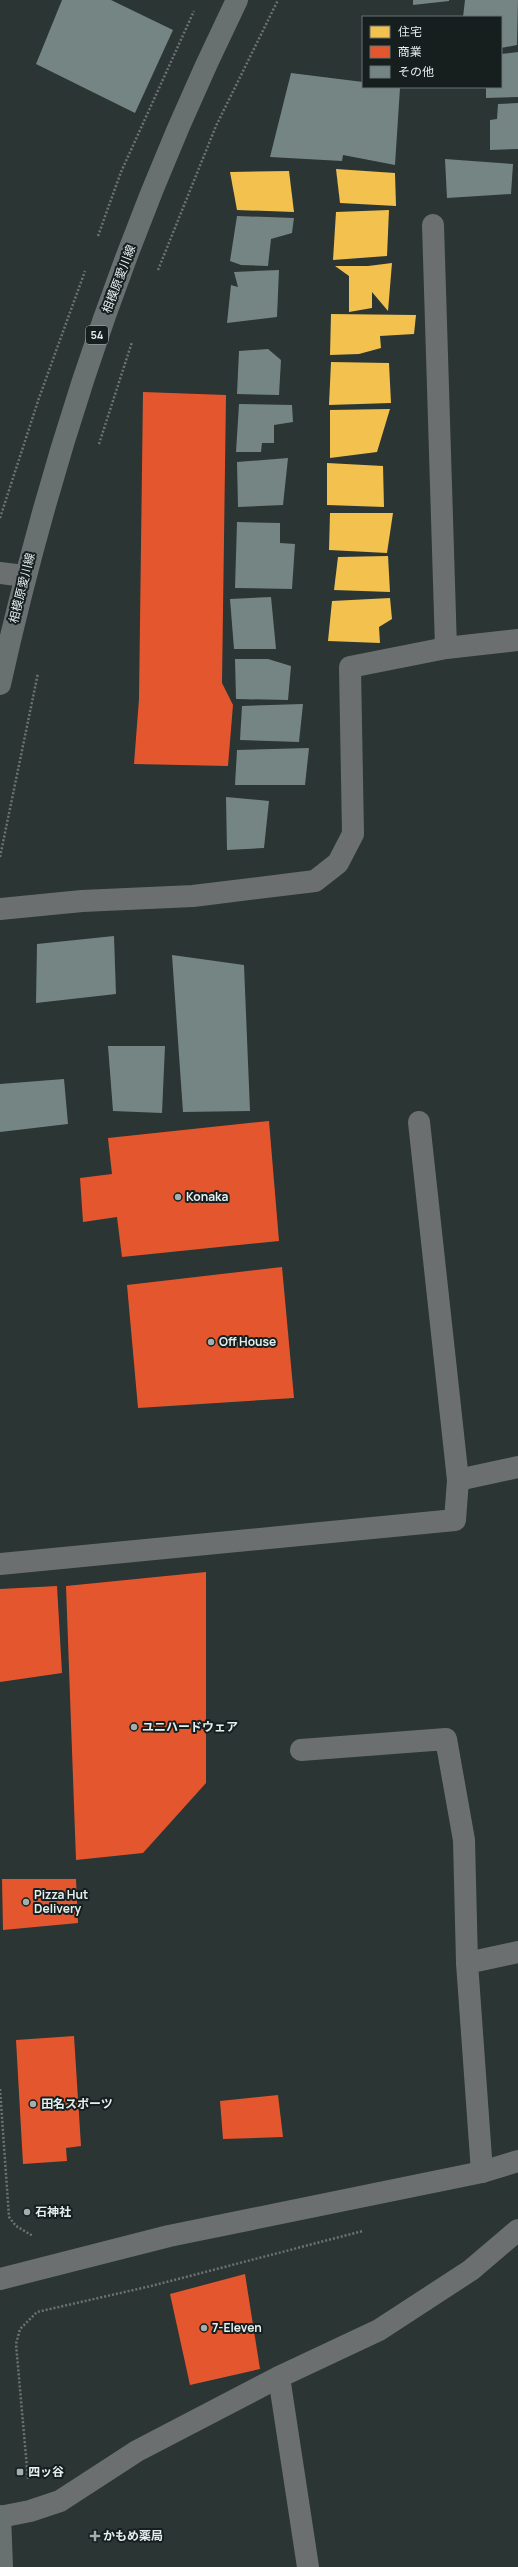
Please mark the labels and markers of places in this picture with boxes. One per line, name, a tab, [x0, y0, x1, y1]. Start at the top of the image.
place label: Konaka	[186, 1188, 229, 1205]
marker: Konaka	[173, 1192, 183, 1202]
place label: Off House	[219, 1333, 276, 1350]
marker: Off House	[206, 1337, 216, 1347]
place label: ユニハードウェア	[142, 1718, 238, 1735]
marker: ユニハードウェア	[129, 1722, 139, 1732]
place label: Pizza Hut Delivery	[34, 1886, 88, 1917]
marker: Pizza Hut Delivery	[21, 1897, 31, 1907]
place label: 田名スポーツ	[41, 2095, 113, 2112]
marker: 田名スポーツ	[28, 2099, 38, 2109]
place label: 石神社	[35, 2203, 71, 2220]
marker: 石神社	[22, 2207, 32, 2217]
place label: 7-Eleven	[212, 2319, 262, 2336]
marker: 7-Eleven	[199, 2323, 209, 2333]
place label: 四ッ谷	[28, 2463, 64, 2480]
marker: 四ッ谷	[15, 2467, 25, 2477]
place label: かもめ薬局	[103, 2527, 163, 2544]
marker: かもめ薬局	[90, 2531, 100, 2541]

